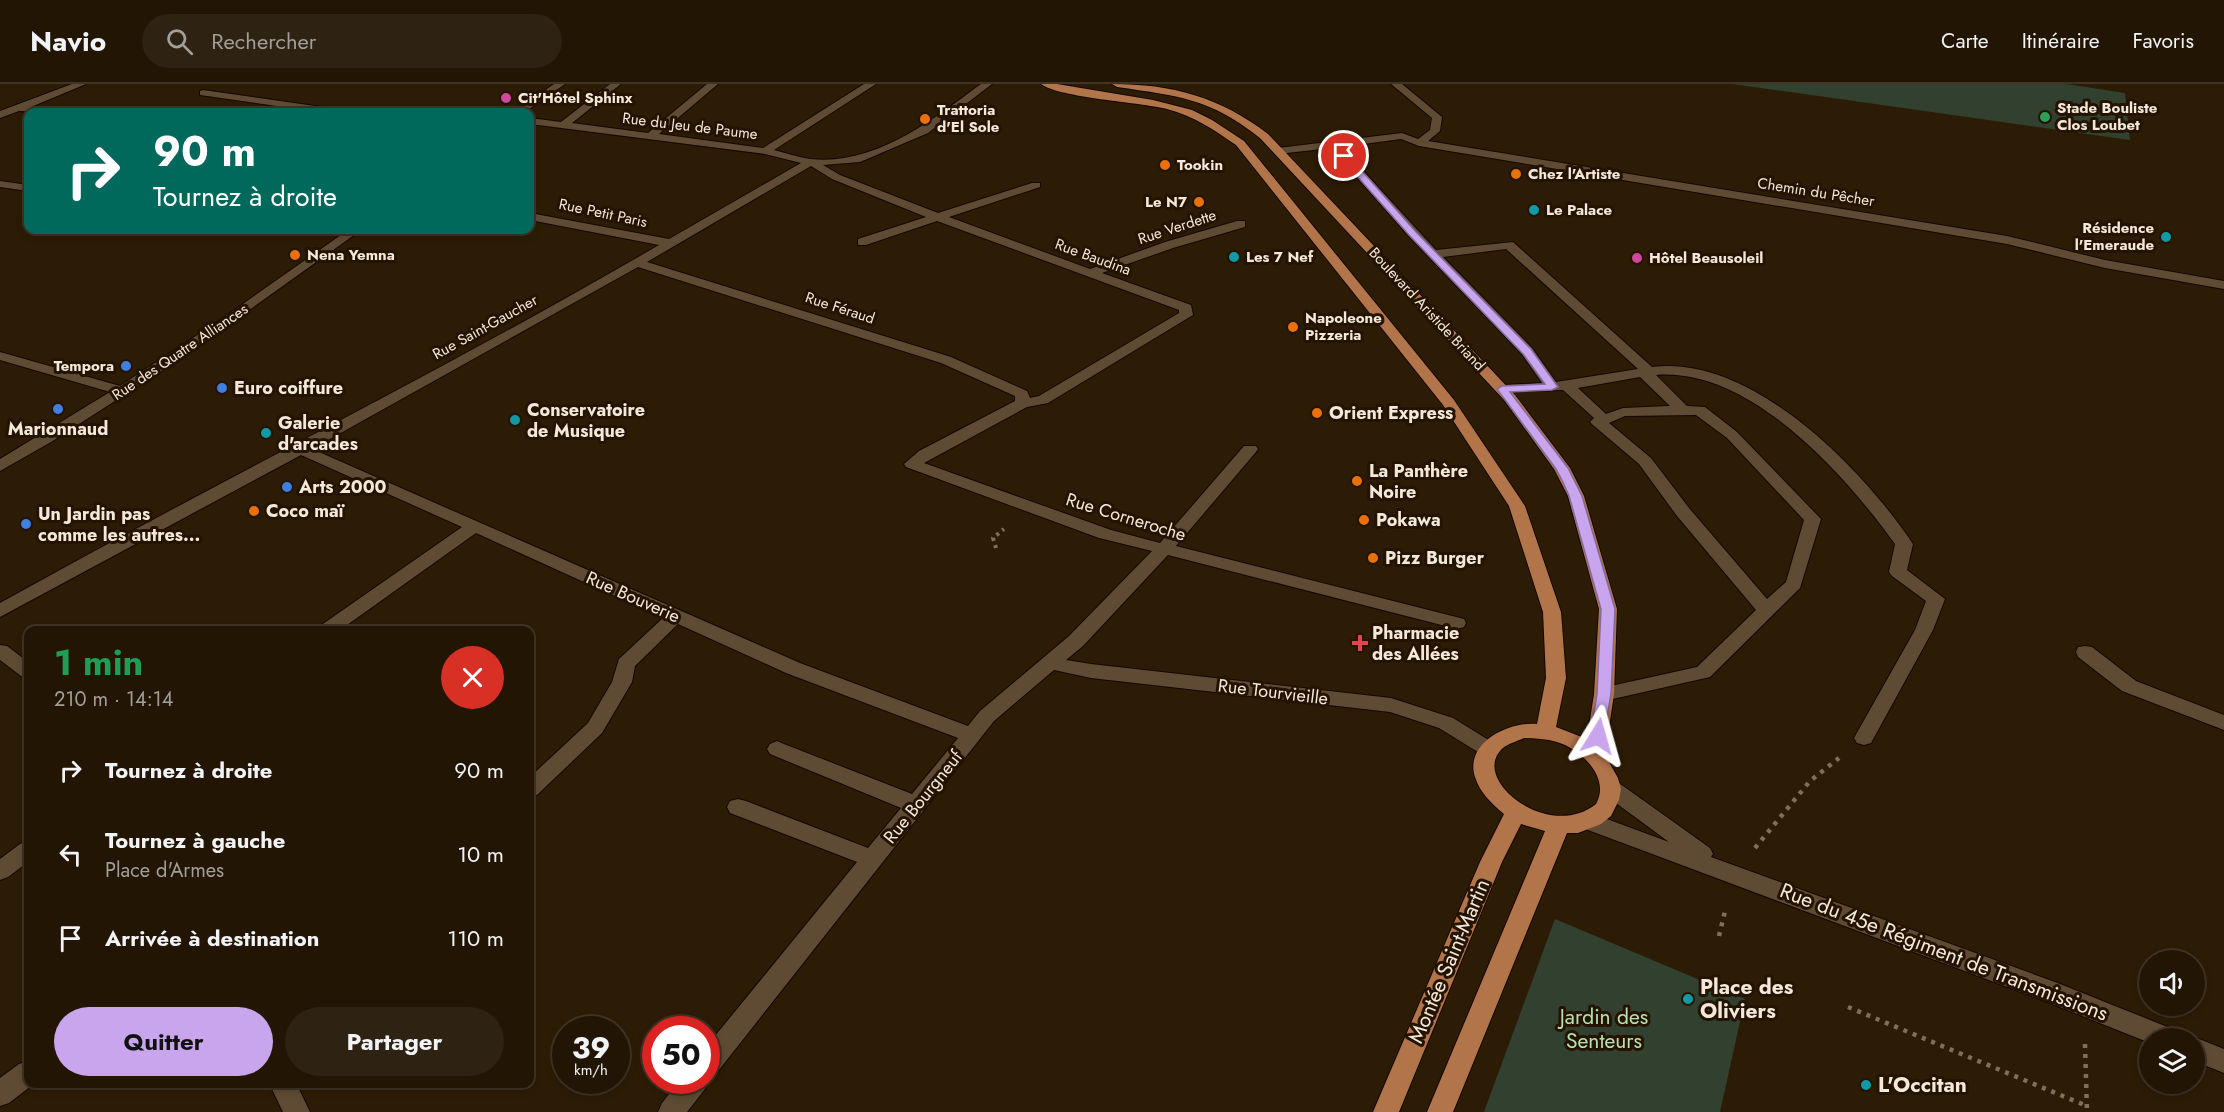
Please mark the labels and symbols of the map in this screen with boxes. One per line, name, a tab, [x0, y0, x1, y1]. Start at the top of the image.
place label: Cit'Hôtel Sphinx	[518, 87, 633, 109]
marker: Cit'Hôtel Sphinx	[499, 91, 513, 105]
place label: Stade Bouliste Clos Loubet	[2057, 97, 2158, 136]
place label: Trattoria d'El Sole	[937, 99, 1000, 138]
street label: Rue du Jeu de Paume	[621, 107, 759, 145]
marker: Stade Bouliste Clos Loubet	[2038, 110, 2052, 124]
marker: Trattoria d'El Sole	[918, 112, 932, 126]
pin	[1318, 130, 1369, 181]
place label: Tookin	[1177, 154, 1223, 176]
marker: Tookin	[1158, 158, 1172, 172]
place label: Chez l'Artiste	[1528, 163, 1621, 185]
marker: Chez l'Artiste	[1509, 167, 1523, 181]
street label: Chemin du Pêcher	[1756, 172, 1877, 212]
place label: Le N7	[1145, 191, 1188, 213]
street label: Rue Petit Paris	[557, 193, 649, 233]
marker: Le N7	[1192, 195, 1206, 209]
place label: Le Palace	[1546, 199, 1613, 221]
marker: Le Palace	[1527, 203, 1541, 217]
street label: Rue Verdette	[1135, 204, 1219, 250]
place label: Résidence l'Emeraude	[2075, 217, 2154, 256]
marker: Résidence l'Emeraude	[2159, 230, 2173, 244]
street label: Rue Baudina	[1052, 233, 1134, 281]
street label: Boulevard Aristide Briand	[1364, 242, 1490, 376]
place label: Nena Yemna	[307, 244, 395, 266]
place label: Les 7 Nef	[1246, 246, 1314, 268]
place label: Hôtel Beausoleil	[1649, 247, 1763, 269]
marker: Nena Yemna	[288, 248, 302, 262]
marker: Les 7 Nef	[1227, 250, 1241, 264]
marker: Hôtel Beausoleil	[1630, 251, 1644, 265]
street label: Rue Féraud	[802, 286, 878, 330]
street label: Rue Saint-Gaucher	[428, 289, 542, 365]
street label: Rue des Quatre Alliances	[108, 298, 252, 406]
place label: Napoleone Pizzeria	[1305, 307, 1382, 346]
marker: Napoleone Pizzeria	[1286, 320, 1300, 334]
place label: Tempora	[54, 355, 114, 377]
marker: Tempora	[119, 359, 133, 373]
place label: Euro coiffure	[234, 375, 343, 401]
marker: Euro coiffure	[215, 381, 229, 395]
place label: Conservatoire de Musique	[527, 397, 645, 444]
place label: Orient Express	[1329, 400, 1453, 426]
marker: Marionnaud	[51, 402, 65, 416]
marker: Orient Express	[1310, 406, 1324, 420]
place label: Galerie d'arcades	[278, 410, 358, 457]
marker: Conservatoire de Musique	[508, 413, 522, 427]
place label: Marionnaud	[8, 416, 108, 442]
marker: Galerie d'arcades	[259, 426, 273, 440]
place label: La Panthère Noire	[1369, 458, 1468, 505]
place label: Arts 2000	[298, 474, 387, 500]
marker: La Panthère Noire	[1350, 474, 1364, 488]
marker: Arts 2000	[280, 480, 294, 494]
street label: Rue Corneroche	[1063, 486, 1189, 548]
place label: Coco maï	[266, 498, 346, 524]
place label: Un Jardin pas comme les autres...	[38, 501, 200, 548]
marker: Coco maï	[247, 504, 261, 518]
place label: Pokawa	[1376, 507, 1441, 533]
marker: Pokawa	[1357, 513, 1371, 527]
marker: Un Jardin pas comme les autres...	[19, 517, 33, 531]
place label: Pizz Burger	[1385, 545, 1485, 571]
marker: Pizz Burger	[1366, 551, 1380, 565]
street label: Rue Bouverie	[582, 565, 684, 629]
place label: Pharmacie des Allées	[1372, 620, 1459, 667]
marker: Pharmacie des Allées	[1353, 636, 1367, 650]
street label: Rue Tourvieille	[1216, 672, 1330, 712]
position arrow	[1566, 704, 1630, 768]
street label: Rue Bourgneuf	[877, 744, 969, 849]
street label: Montée Saint-Martin	[1401, 874, 1497, 1048]
street label: Rue du 45e Régiment de Transmissions	[1776, 875, 2112, 1029]
place label: Place des Oliviers	[1700, 972, 1794, 1026]
marker: Place des Oliviers	[1681, 992, 1695, 1006]
park label: Jardin des Senteurs	[1557, 1002, 1648, 1056]
speed limit sign: 50	[642, 1016, 720, 1094]
place label: L'Occitan	[1878, 1070, 1967, 1100]
marker: L'Occitan	[1859, 1078, 1873, 1092]

